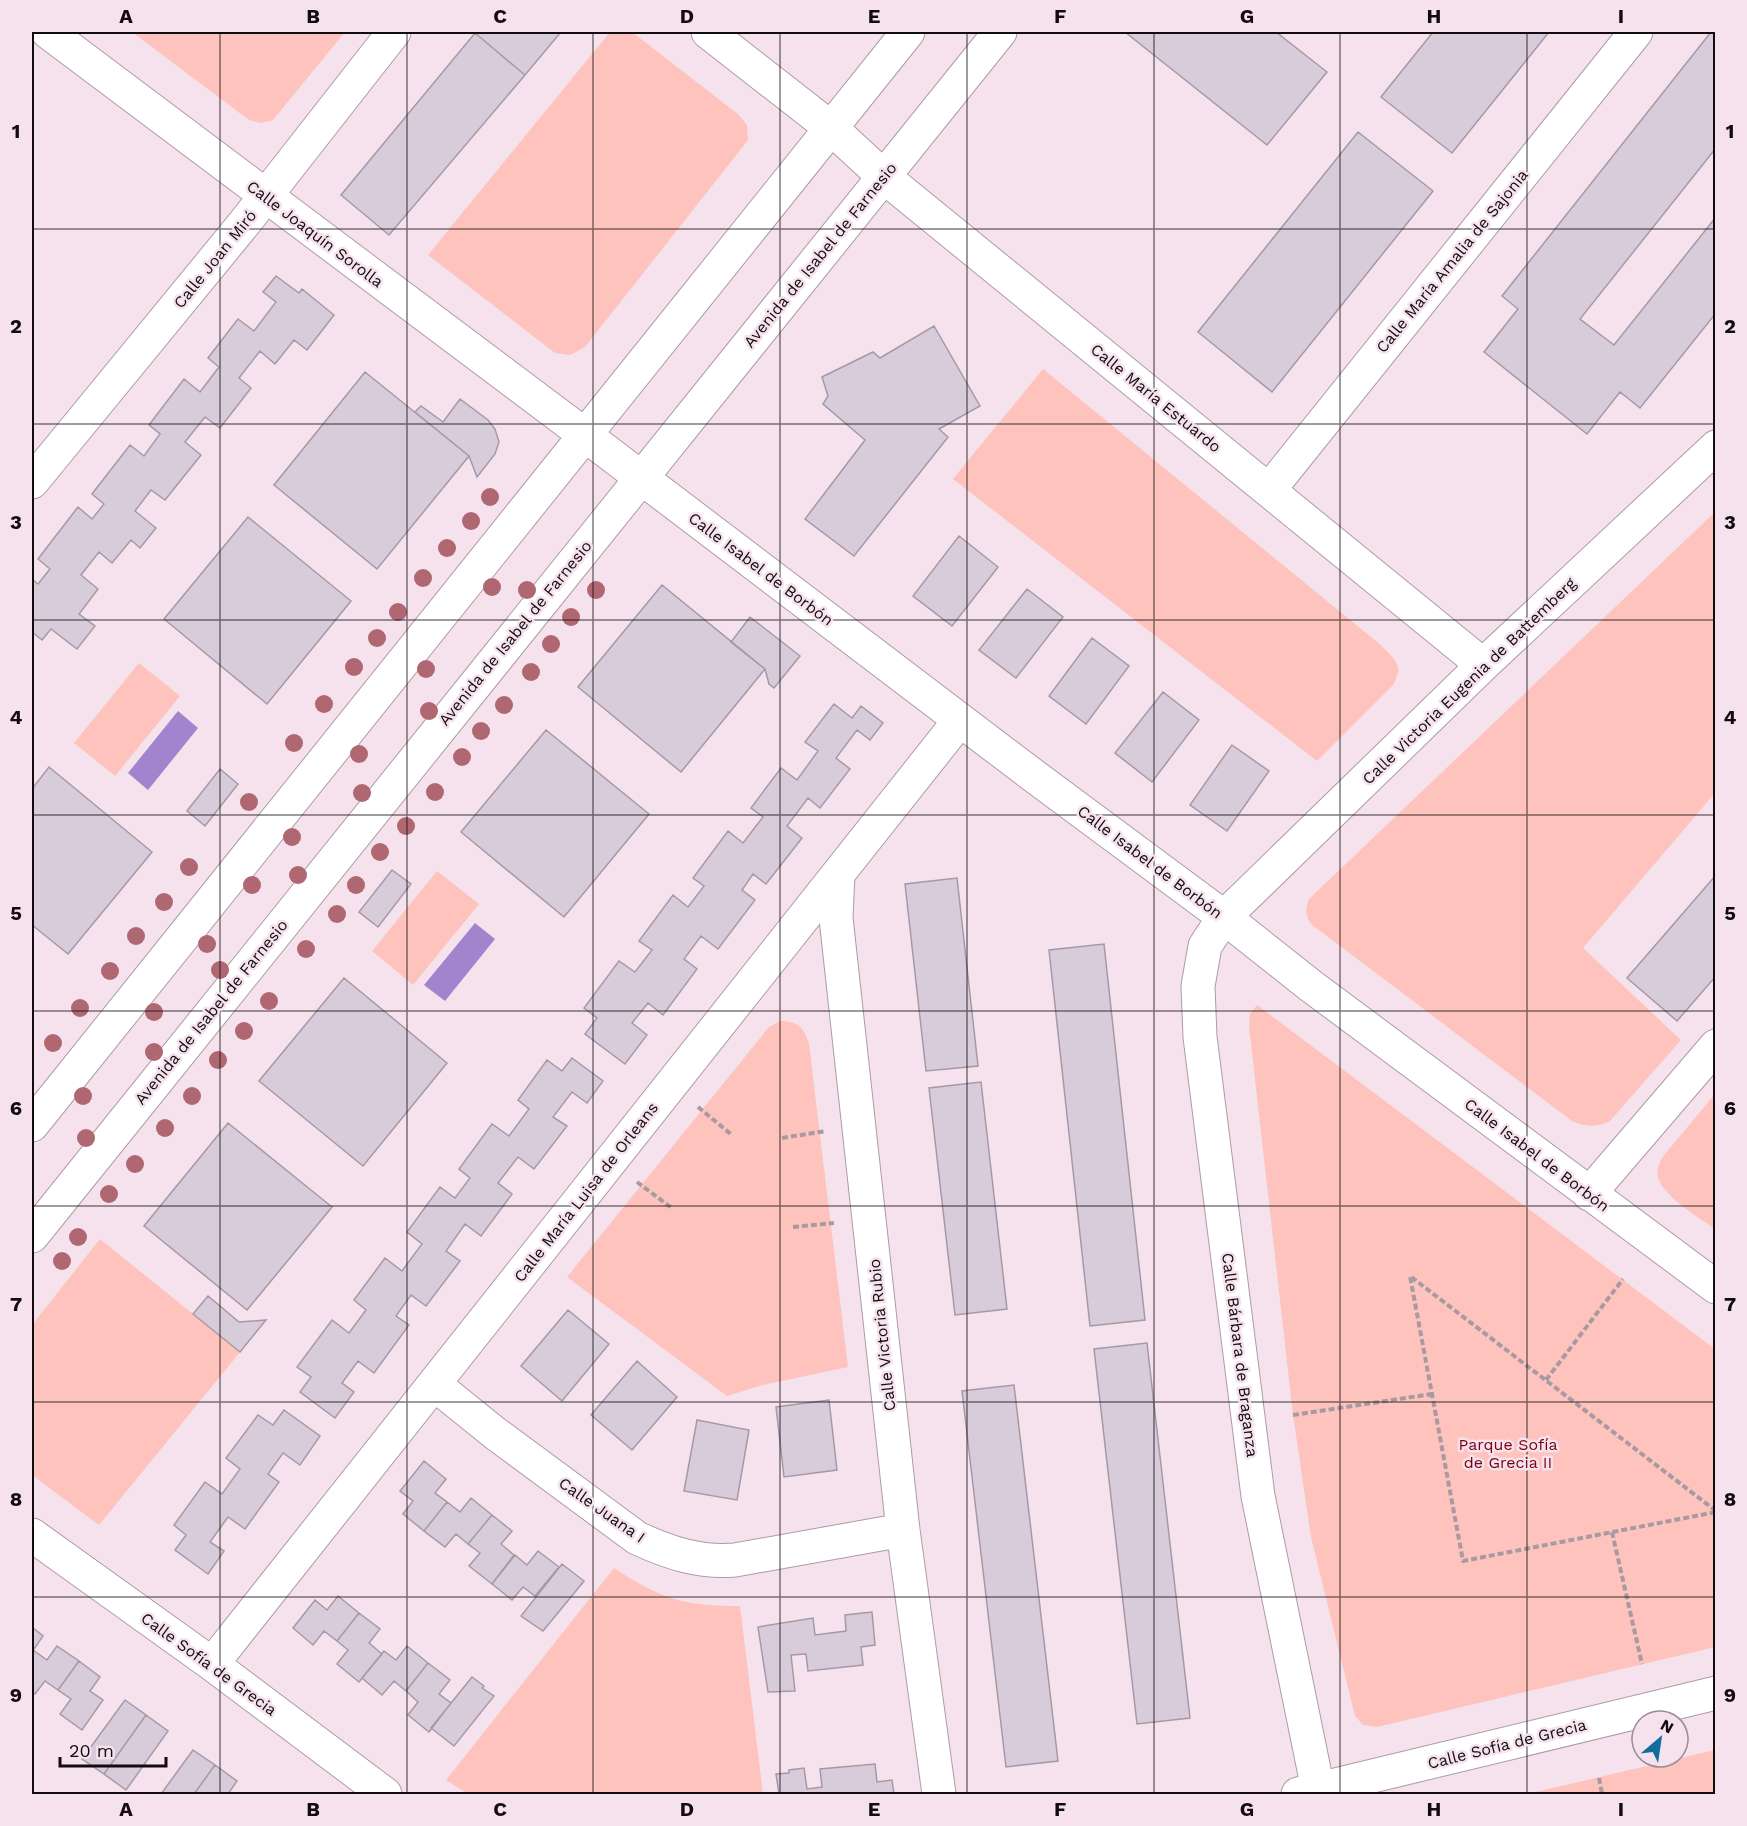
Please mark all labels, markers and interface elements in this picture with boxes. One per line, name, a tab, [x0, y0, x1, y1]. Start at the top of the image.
text: A	[119, 4, 133, 28]
text: B	[306, 4, 320, 28]
text: C	[493, 4, 507, 28]
text: D	[680, 4, 694, 28]
text: E	[868, 4, 880, 28]
text: F	[1054, 4, 1066, 28]
text: G	[1240, 4, 1254, 28]
text: H	[1427, 4, 1441, 28]
text: I	[1618, 4, 1624, 28]
text: 1	[12, 119, 20, 143]
text: 1	[1726, 119, 1734, 143]
street label: Avenida de Isabel de Farnesio	[739, 159, 901, 351]
street label: Calle María Amalia de Sajonia	[1372, 165, 1532, 357]
street label: Calle Joaquín Sorolla	[243, 177, 387, 291]
street label: Calle Joan Miró	[170, 206, 260, 312]
text: 2	[10, 314, 22, 338]
text: 2	[1724, 314, 1736, 338]
street label: Calle María Estuardo	[1087, 340, 1225, 456]
street label: Calle Isabel de Borbón	[685, 508, 837, 630]
text: 3	[10, 510, 22, 534]
text: 3	[1724, 510, 1736, 534]
street label: Avenida de Isabel de Farnesio	[434, 537, 596, 729]
street label: Calle Victoria Eugenia de Battemberg	[1358, 573, 1580, 788]
text: 4	[10, 705, 23, 729]
text: 4	[1724, 705, 1737, 729]
street label: Calle Isabel de Borbón	[1074, 801, 1226, 923]
text: 5	[10, 901, 22, 925]
text: 5	[1724, 901, 1736, 925]
street label: Avenida de Isabel de Farnesio	[130, 916, 292, 1108]
street label: Calle Isabel de Borbón	[1461, 1094, 1613, 1216]
text: 6	[10, 1096, 22, 1120]
text: 6	[1724, 1096, 1736, 1120]
street label: Calle María Luisa de Orleans	[510, 1098, 662, 1286]
street label: Calle Bárbara de Braganza	[1218, 1252, 1262, 1458]
street label: Calle Victoria Rubio	[865, 1258, 899, 1412]
text: 7	[10, 1292, 22, 1316]
text: 7	[1724, 1292, 1736, 1316]
park label: Parque Sofía de Grecia II	[1459, 1435, 1558, 1472]
street label: Calle Juana I	[555, 1473, 649, 1547]
text: 8	[10, 1487, 22, 1511]
text: 8	[1724, 1487, 1736, 1511]
street label: Calle Sofía de Grecia	[137, 1608, 281, 1720]
text: 9	[10, 1683, 22, 1707]
text: 9	[1724, 1683, 1736, 1707]
north arrow	[1630, 1709, 1690, 1769]
street label: Calle Sofía de Grecia	[1426, 1715, 1588, 1773]
text: N	[1657, 1715, 1677, 1738]
scale bar	[60, 1730, 166, 1768]
text: 20 m	[69, 1740, 114, 1761]
text: A	[119, 1797, 133, 1821]
text: B	[306, 1797, 320, 1821]
text: C	[493, 1797, 507, 1821]
text: D	[680, 1797, 694, 1821]
text: E	[868, 1797, 880, 1821]
text: F	[1054, 1797, 1066, 1821]
text: G	[1240, 1797, 1254, 1821]
text: H	[1427, 1797, 1441, 1821]
text: I	[1618, 1797, 1624, 1821]

